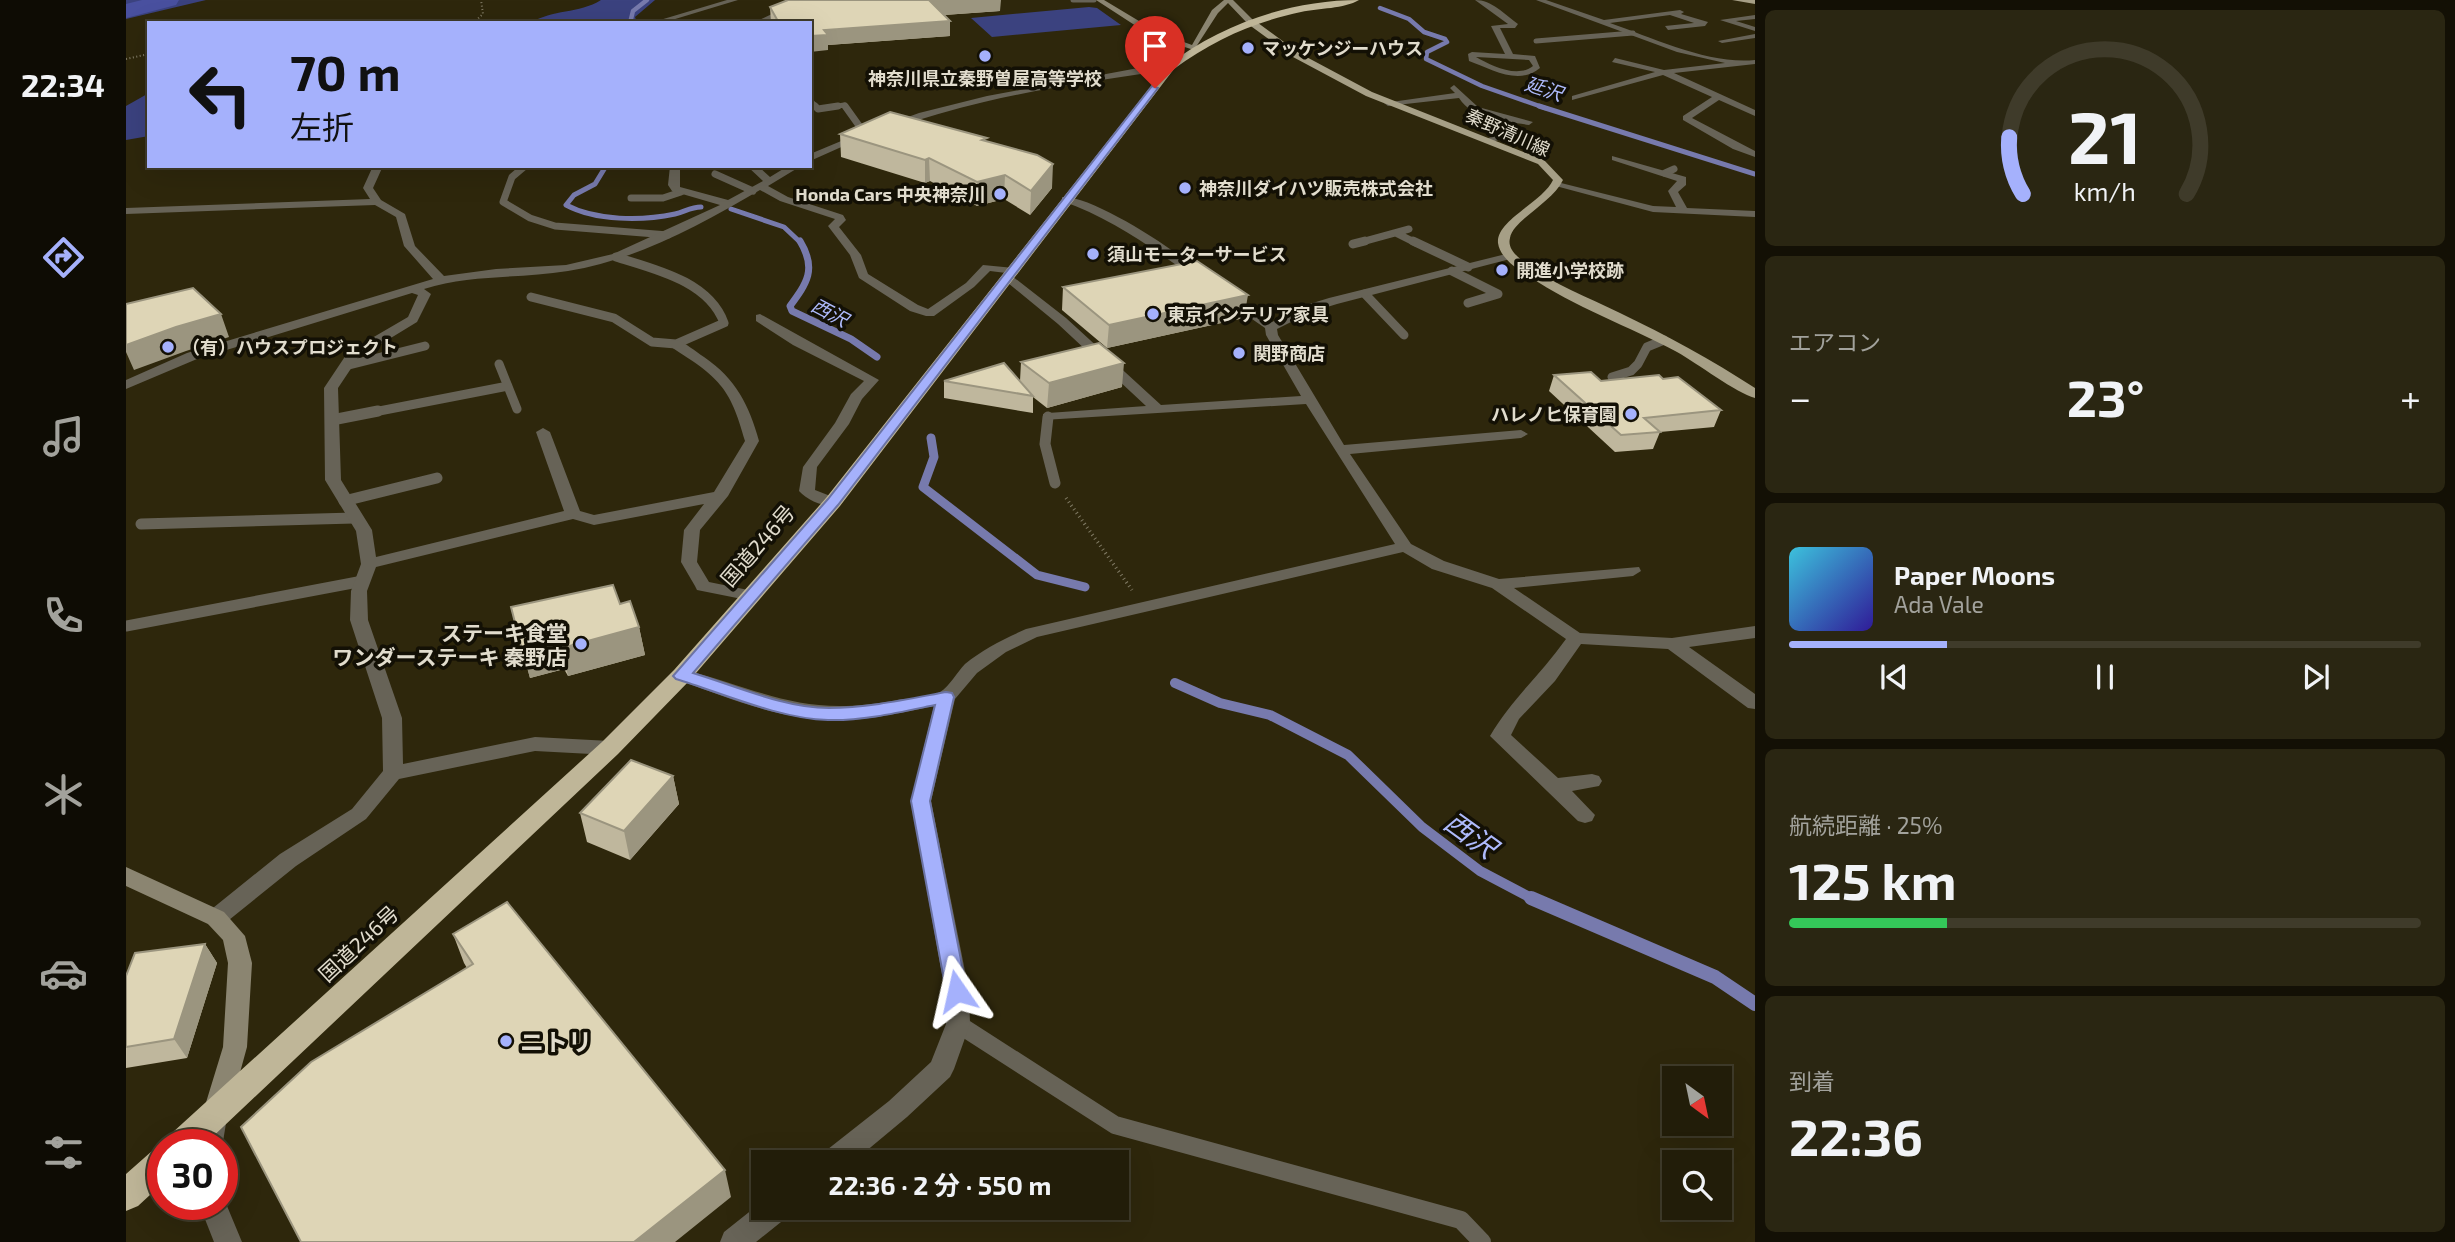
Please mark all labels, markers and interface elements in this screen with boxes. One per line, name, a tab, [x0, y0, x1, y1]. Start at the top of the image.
pin	[1125, 16, 1185, 88]
icon: arrive	[1136, 27, 1174, 65]
place label: マッケンジーハウス	[1262, 37, 1423, 59]
marker: マッケンジーハウス	[1240, 40, 1256, 56]
text: 70 m	[290, 42, 401, 101]
marker: 神奈川県立秦野曽屋高等学校	[977, 48, 993, 64]
icon: left	[175, 49, 266, 140]
text: 22:34	[21, 65, 105, 103]
place label: 神奈川県立秦野曽屋高等学校	[868, 67, 1102, 89]
water label: 延沢	[1522, 71, 1568, 106]
text: 21	[2068, 92, 2142, 180]
street label: 秦野清川線	[1462, 104, 1554, 160]
text: 左折	[290, 107, 354, 145]
text: km/h	[2074, 176, 2136, 206]
place label: 神奈川ダイハツ販売株式会社	[1199, 177, 1433, 199]
marker: 神奈川ダイハツ販売株式会社	[1177, 180, 1193, 196]
place label: Honda Cars 中央神奈川	[795, 183, 986, 205]
marker: Honda Cars 中央神奈川	[992, 186, 1008, 202]
icon: directions	[39, 233, 88, 282]
place label: 須山モーターサービス	[1107, 243, 1287, 265]
marker: 須山モーターサービス	[1085, 246, 1101, 262]
place label: 開進小学校跡	[1516, 259, 1624, 281]
marker: 開進小学校跡	[1494, 262, 1510, 278]
water label: 西沢	[808, 293, 855, 332]
place label: 東京インテリア家具	[1167, 303, 1329, 325]
marker: 東京インテリア家具	[1145, 306, 1161, 322]
text: エアコン	[1789, 328, 1881, 356]
place label: （有）ハウスプロジェクト	[182, 336, 398, 358]
marker: （有）ハウスプロジェクト	[160, 339, 176, 355]
place label: 関野商店	[1253, 342, 1325, 364]
marker: 関野商店	[1231, 345, 1247, 361]
text: 23°	[2067, 365, 2144, 427]
text: −	[1789, 374, 1811, 420]
text: +	[2400, 374, 2421, 420]
place label: ハレノヒ保育園	[1491, 403, 1617, 425]
marker: ハレノヒ保育園	[1623, 406, 1639, 422]
icon: music	[39, 412, 88, 461]
street label: 国道246号	[715, 499, 799, 591]
text: Paper Moons	[1894, 559, 2055, 590]
text: Ada Vale	[1894, 590, 1984, 618]
icon: phone	[39, 591, 88, 640]
place label: ステーキ食堂 ワンダーステーキ 秦野店	[333, 620, 567, 669]
marker: ステーキ食堂 ワンダーステーキ 秦野店	[573, 636, 589, 652]
icon: previous	[1875, 658, 1913, 696]
icon: pause	[2086, 658, 2124, 696]
icon: next	[2297, 658, 2335, 696]
icon: climate	[39, 770, 88, 819]
water label: 西沢	[1438, 804, 1507, 867]
text: 航続距離 · 25%	[1789, 811, 1943, 839]
text: 125 km	[1789, 848, 1957, 910]
street label: 国道246号	[313, 900, 403, 986]
icon: car	[39, 949, 88, 998]
position arrow	[920, 954, 994, 1028]
place label: ニトリ	[520, 1027, 592, 1056]
marker: ニトリ	[498, 1033, 514, 1049]
north arrow	[1662, 1066, 1732, 1136]
map controls	[1662, 1066, 1732, 1220]
text: 到着	[1789, 1067, 1835, 1095]
text: 22:36	[1789, 1104, 1923, 1166]
icon: filters	[39, 1128, 88, 1177]
speed limit sign: 30	[147, 1129, 238, 1220]
button: search	[1662, 1150, 1732, 1220]
text: 22:36 · 2 分 · 550 m	[829, 1169, 1051, 1200]

